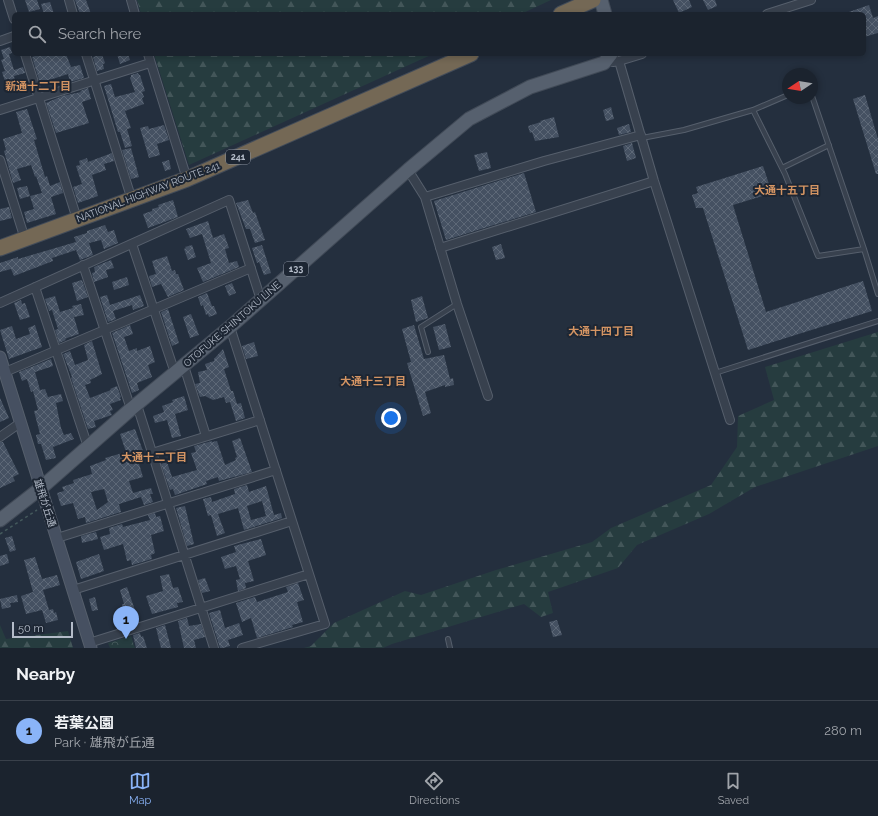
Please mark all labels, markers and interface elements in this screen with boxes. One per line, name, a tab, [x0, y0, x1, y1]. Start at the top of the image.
search box	[12, 12, 866, 56]
icon: search	[26, 23, 48, 45]
text: Search here	[58, 25, 141, 43]
north arrow	[782, 68, 818, 104]
district label: 新通十二丁目	[5, 80, 71, 93]
road number: 241	[226, 150, 250, 164]
street label: NATIONAL HIGHWAY ROUTE 241	[75, 159, 222, 224]
district label: 大通十五丁目	[754, 184, 820, 197]
road number: 133	[284, 262, 308, 276]
street label: OTOFUKE SHINTOKU LINE	[181, 279, 283, 369]
district label: 大通十四丁目	[568, 325, 634, 338]
district label: 大通十三丁目	[340, 375, 406, 388]
your location	[381, 408, 401, 428]
district label: 大通十二丁目	[121, 451, 187, 464]
street label: 雄飛が丘通	[32, 478, 58, 528]
pin: 1	[113, 606, 139, 639]
scale bar	[12, 620, 73, 639]
text: 50 m	[18, 622, 44, 635]
text: Nearby	[16, 664, 75, 684]
text: 若葉公園	[54, 714, 114, 732]
text: 1	[26, 723, 32, 738]
text: 280 m	[824, 723, 862, 738]
text: Park · 雄飛が丘通	[54, 735, 155, 750]
tab: Map	[129, 770, 151, 807]
tab: Directions	[409, 770, 460, 807]
tab: Saved	[718, 770, 749, 807]

